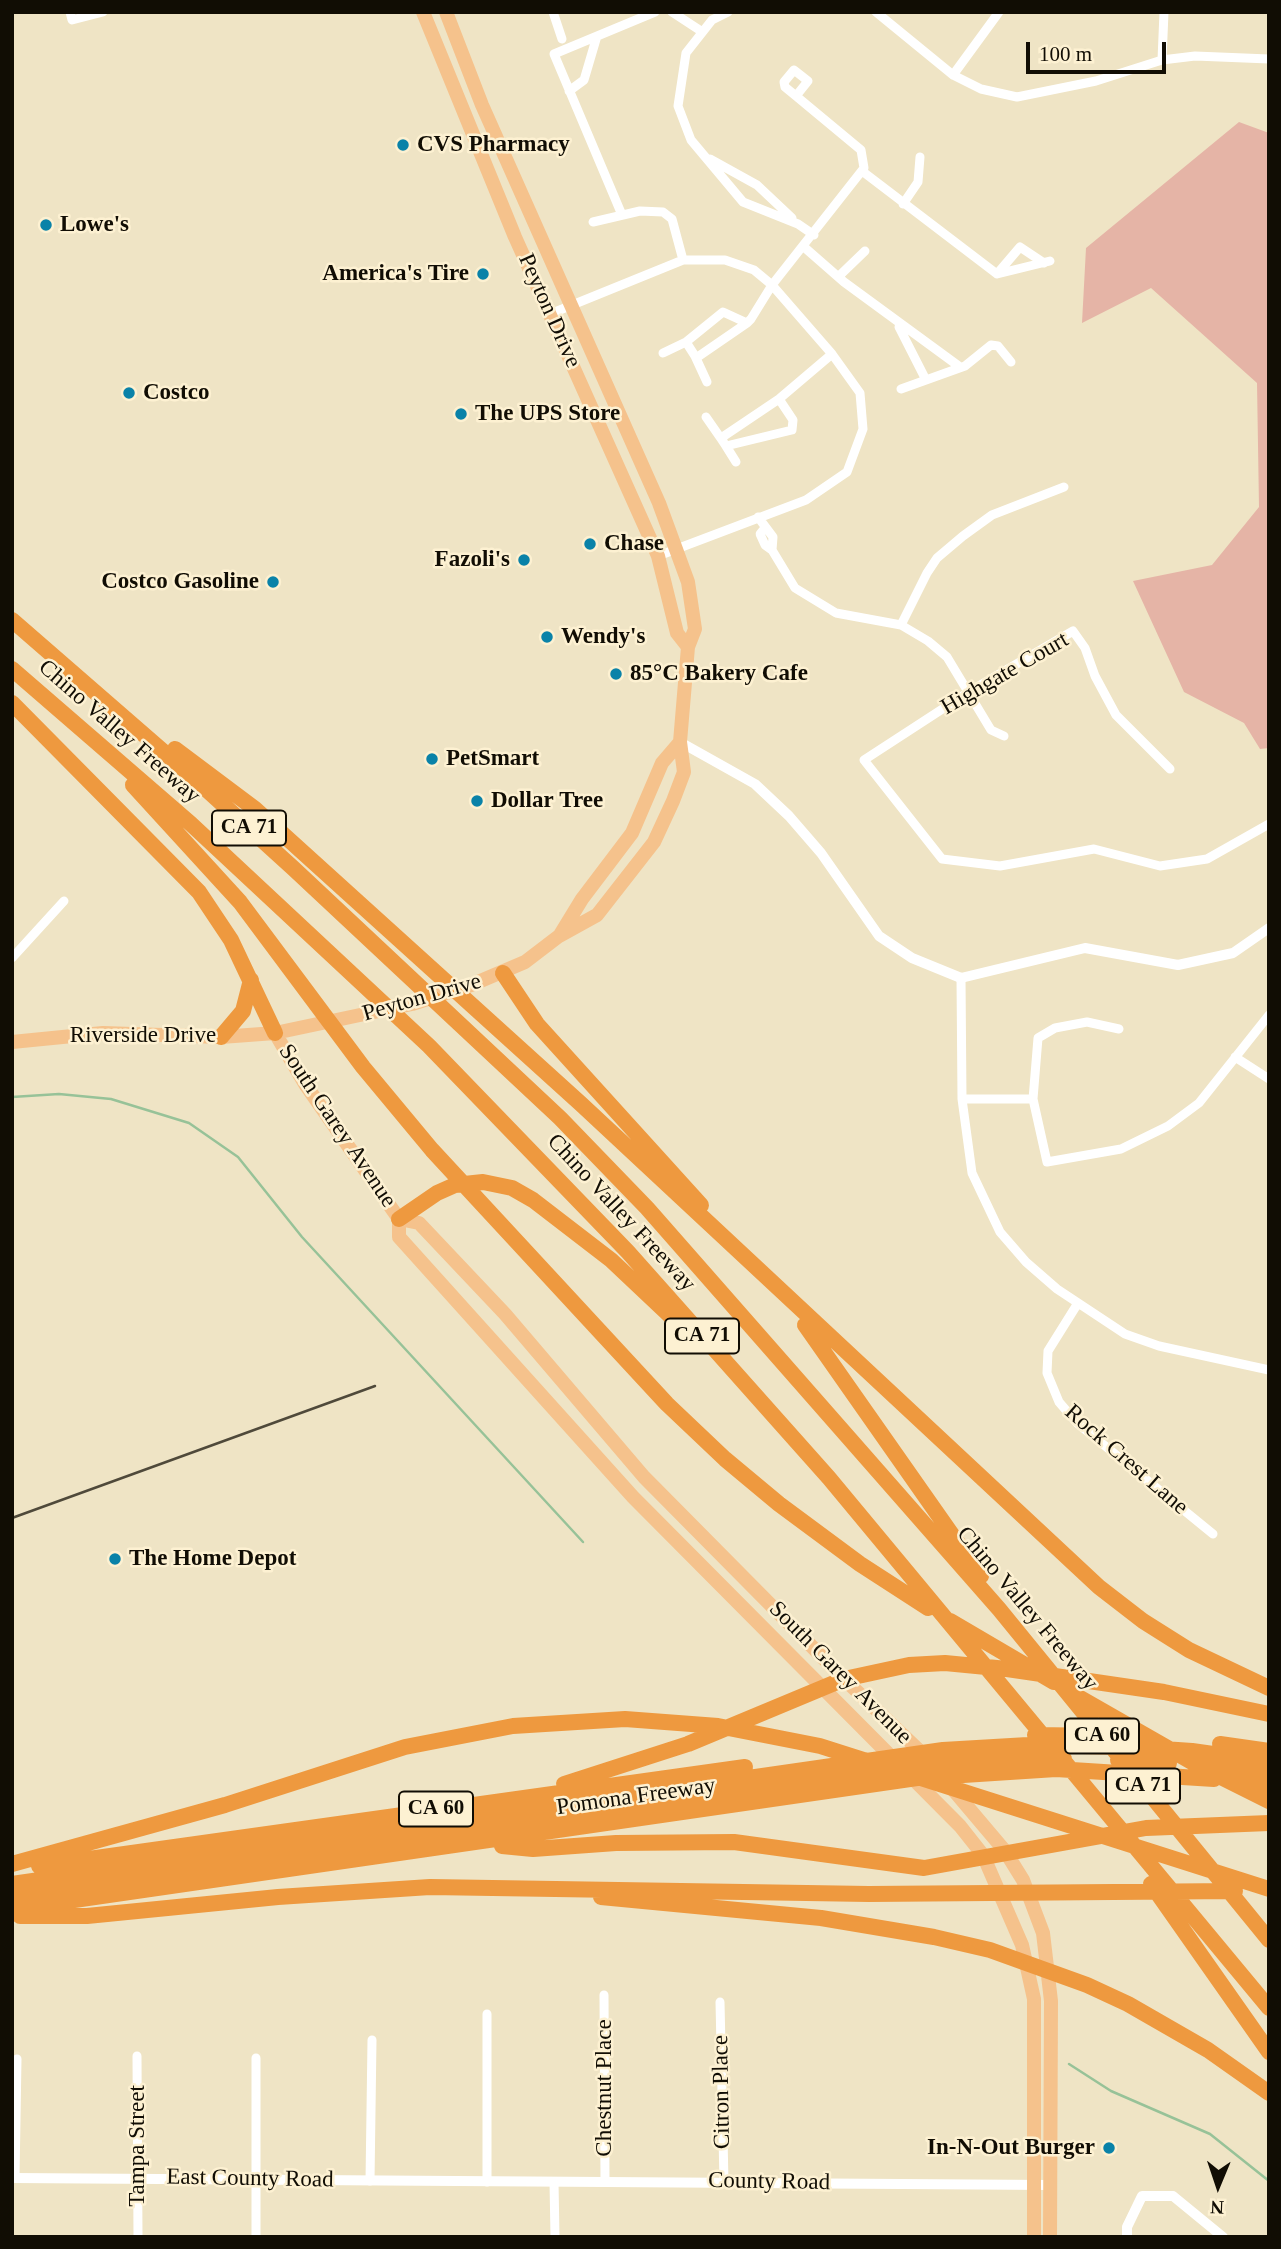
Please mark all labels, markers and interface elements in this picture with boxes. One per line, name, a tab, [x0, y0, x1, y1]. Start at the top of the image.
scale bar	[1029, 28, 1169, 72]
text: 100 m	[1039, 42, 1092, 66]
place label: CVS Pharmacy	[417, 131, 570, 159]
marker: CVS Pharmacy	[395, 137, 411, 153]
place label: Lowe's	[60, 211, 129, 239]
marker: Lowe's	[38, 217, 54, 233]
street label: Peyton Drive	[512, 250, 586, 372]
place label: America's Tire	[322, 260, 469, 288]
marker: America's Tire	[475, 266, 491, 282]
place label: Costco	[143, 379, 209, 407]
marker: Costco	[121, 385, 137, 401]
place label: The UPS Store	[475, 400, 620, 428]
marker: The UPS Store	[453, 406, 469, 422]
place label: Chase	[604, 530, 664, 558]
marker: Chase	[582, 536, 598, 552]
place label: Fazoli's	[435, 546, 510, 574]
marker: Fazoli's	[516, 552, 532, 568]
place label: Costco Gasoline	[101, 568, 259, 596]
marker: Costco Gasoline	[265, 574, 281, 590]
place label: Wendy's	[561, 623, 645, 651]
street label: Highgate Court	[936, 626, 1074, 722]
marker: Wendy's	[539, 629, 555, 645]
street label: Chino Valley Freeway	[32, 654, 206, 810]
place label: 85°C Bakery Cafe	[630, 660, 808, 688]
marker: 85°C Bakery Cafe	[608, 666, 624, 682]
place label: PetSmart	[446, 745, 539, 773]
marker: PetSmart	[424, 751, 440, 767]
place label: Dollar Tree	[491, 787, 603, 815]
marker: Dollar Tree	[469, 793, 485, 809]
road number: CA 71	[212, 810, 286, 846]
street label: Peyton Drive	[360, 968, 484, 1028]
street label: Riverside Drive	[70, 1022, 216, 1050]
street label: South Garey Avenue	[272, 1039, 402, 1213]
street label: Chino Valley Freeway	[541, 1128, 701, 1298]
road number: CA 71	[665, 1318, 739, 1354]
street label: Rock Crest Lane	[1059, 1399, 1193, 1521]
street label: Chino Valley Freeway	[950, 1521, 1104, 1697]
place label: The Home Depot	[129, 1545, 296, 1573]
marker: The Home Depot	[107, 1551, 123, 1567]
street label: South Garey Avenue	[763, 1596, 917, 1750]
road number: CA 60	[1065, 1718, 1139, 1754]
road number: CA 71	[1106, 1768, 1180, 1803]
street label: Pomona Freeway	[555, 1772, 717, 1822]
road number: CA 60	[399, 1792, 473, 1826]
street label: Chestnut Place	[591, 2019, 619, 2157]
street label: Citron Place	[707, 2035, 737, 2149]
street label: Tampa Street	[124, 2085, 152, 2207]
place label: In-N-Out Burger	[927, 2134, 1095, 2162]
marker: In-N-Out Burger	[1101, 2140, 1117, 2156]
north arrow	[1183, 2151, 1253, 2221]
street label: East County Road	[166, 2164, 334, 2194]
street label: County Road	[708, 2167, 830, 2197]
text: N	[1210, 2197, 1224, 2218]

